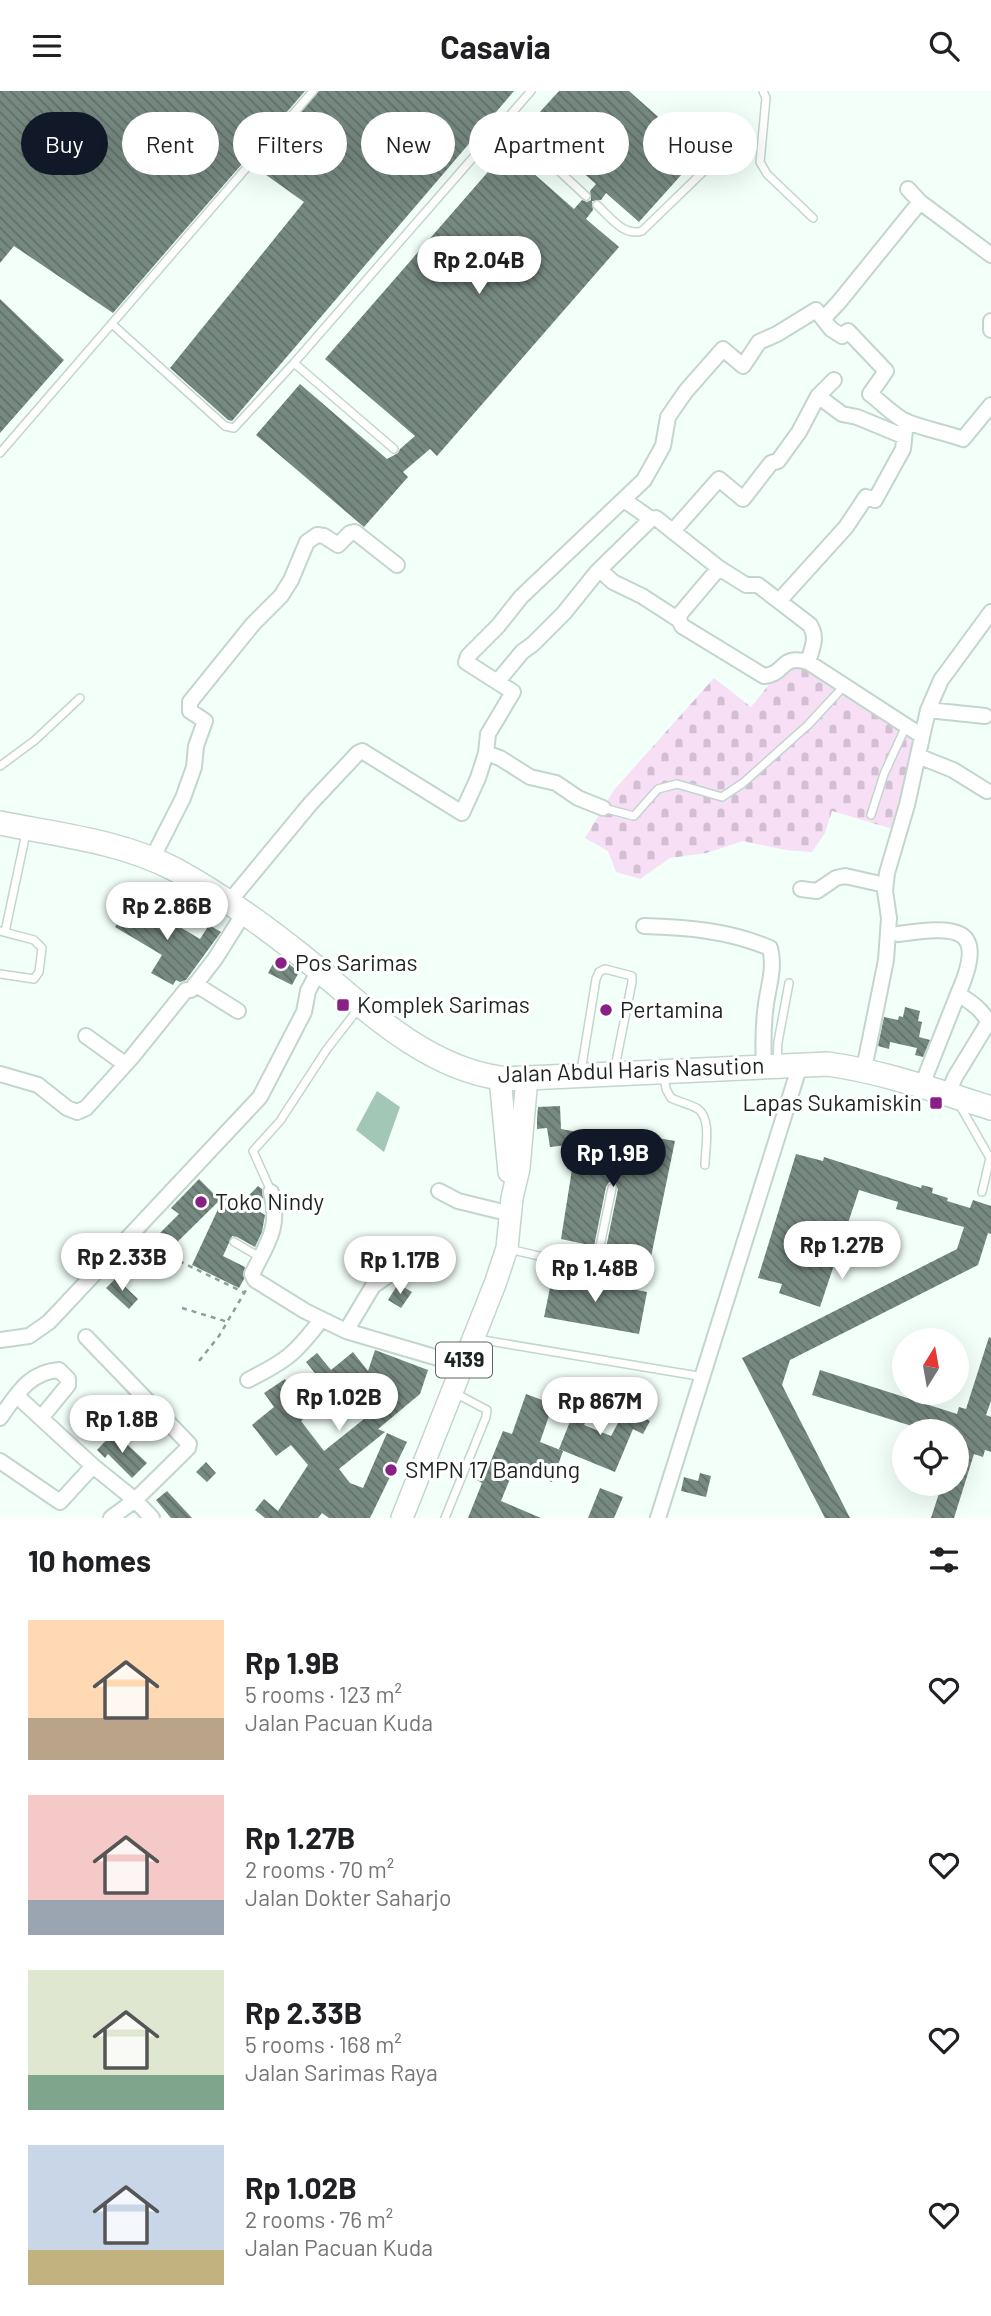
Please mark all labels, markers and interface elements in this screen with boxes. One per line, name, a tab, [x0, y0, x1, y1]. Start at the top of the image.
icon: menu	[28, 27, 66, 65]
text: Casavia	[440, 27, 551, 65]
icon: search	[925, 27, 963, 65]
chip: Buy	[21, 112, 108, 175]
chip: Rent	[122, 112, 219, 175]
chip: Filters	[233, 112, 347, 175]
chip: New	[361, 112, 455, 175]
chip: Apartment	[469, 112, 629, 175]
chip: House	[643, 112, 757, 175]
pin: Rp 2.04B	[407, 237, 551, 296]
text: Rp 2.04B	[433, 245, 525, 273]
pin: Rp 2.86B	[95, 883, 239, 942]
text: Rp 2.86B	[122, 891, 212, 919]
place label: Pos Sarimas	[295, 948, 418, 976]
marker: Pos Sarimas	[273, 955, 289, 971]
place label: Komplek Sarimas	[357, 990, 530, 1018]
place label: Pertamina	[620, 995, 723, 1023]
marker: Komplek Sarimas	[335, 997, 351, 1013]
marker: Pertamina	[598, 1002, 614, 1018]
street label: Jalan Abdul Haris Nasution	[497, 1050, 765, 1088]
place label: Lapas Sukamiskin	[743, 1088, 922, 1116]
marker: Lapas Sukamiskin	[928, 1095, 944, 1111]
pin: Rp 1.9B	[548, 1129, 678, 1189]
text: Rp 1.9B	[577, 1138, 649, 1166]
place label: Toko Nindy	[215, 1187, 324, 1215]
marker: Toko Nindy	[193, 1194, 209, 1210]
pin: Rp 1.27B	[770, 1221, 914, 1281]
text: Rp 1.27B	[800, 1230, 884, 1258]
pin: Rp 2.33B	[50, 1233, 194, 1293]
pin: Rp 1.17B	[328, 1237, 472, 1296]
text: Rp 2.33B	[77, 1242, 167, 1270]
text: Rp 1.17B	[360, 1245, 440, 1273]
pin: Rp 1.48B	[523, 1245, 667, 1304]
text: Rp 1.48B	[552, 1253, 638, 1281]
north arrow	[892, 1328, 970, 1405]
map controls	[892, 1328, 969, 1496]
road number: 4139	[436, 1343, 492, 1377]
pin: Rp 1.02B	[267, 1373, 411, 1433]
pin: Rp 867M	[535, 1377, 665, 1437]
text: Rp 1.02B	[296, 1382, 382, 1410]
text: Rp 867M	[558, 1386, 642, 1414]
pin: Rp 1.8B	[57, 1395, 187, 1455]
text: Rp 1.8B	[86, 1404, 158, 1432]
button: locate	[892, 1419, 969, 1496]
place label: SMPN 17 Bandung	[405, 1455, 580, 1483]
marker: SMPN 17 Bandung	[383, 1462, 399, 1478]
icon: filters	[925, 1541, 963, 1579]
text: 10 homes	[28, 1542, 151, 1578]
text: Rp 1.9B	[245, 1644, 340, 1680]
icon: home	[84, 1648, 168, 1732]
icon: heart	[925, 1671, 963, 1709]
text: 5 rooms · 123 m²	[245, 1680, 402, 1708]
text: Jalan Pacuan Kuda	[245, 1708, 433, 1736]
text: Rp 1.27B	[245, 1819, 355, 1855]
icon: home	[84, 1823, 168, 1907]
icon: heart	[925, 1846, 963, 1884]
text: 2 rooms · 70 m²	[245, 1855, 394, 1883]
text: Jalan Dokter Saharjo	[245, 1883, 451, 1911]
text: Rp 2.33B	[245, 1994, 362, 2030]
icon: home	[84, 1998, 168, 2082]
icon: heart	[925, 2021, 963, 2059]
text: 5 rooms · 168 m²	[245, 2030, 402, 2058]
text: Jalan Sarimas Raya	[245, 2058, 438, 2086]
text: Rp 1.02B	[245, 2169, 357, 2205]
icon: home	[84, 2173, 168, 2257]
icon: heart	[925, 2196, 963, 2234]
text: 2 rooms · 76 m²	[245, 2205, 393, 2233]
text: Jalan Pacuan Kuda	[245, 2233, 433, 2261]

